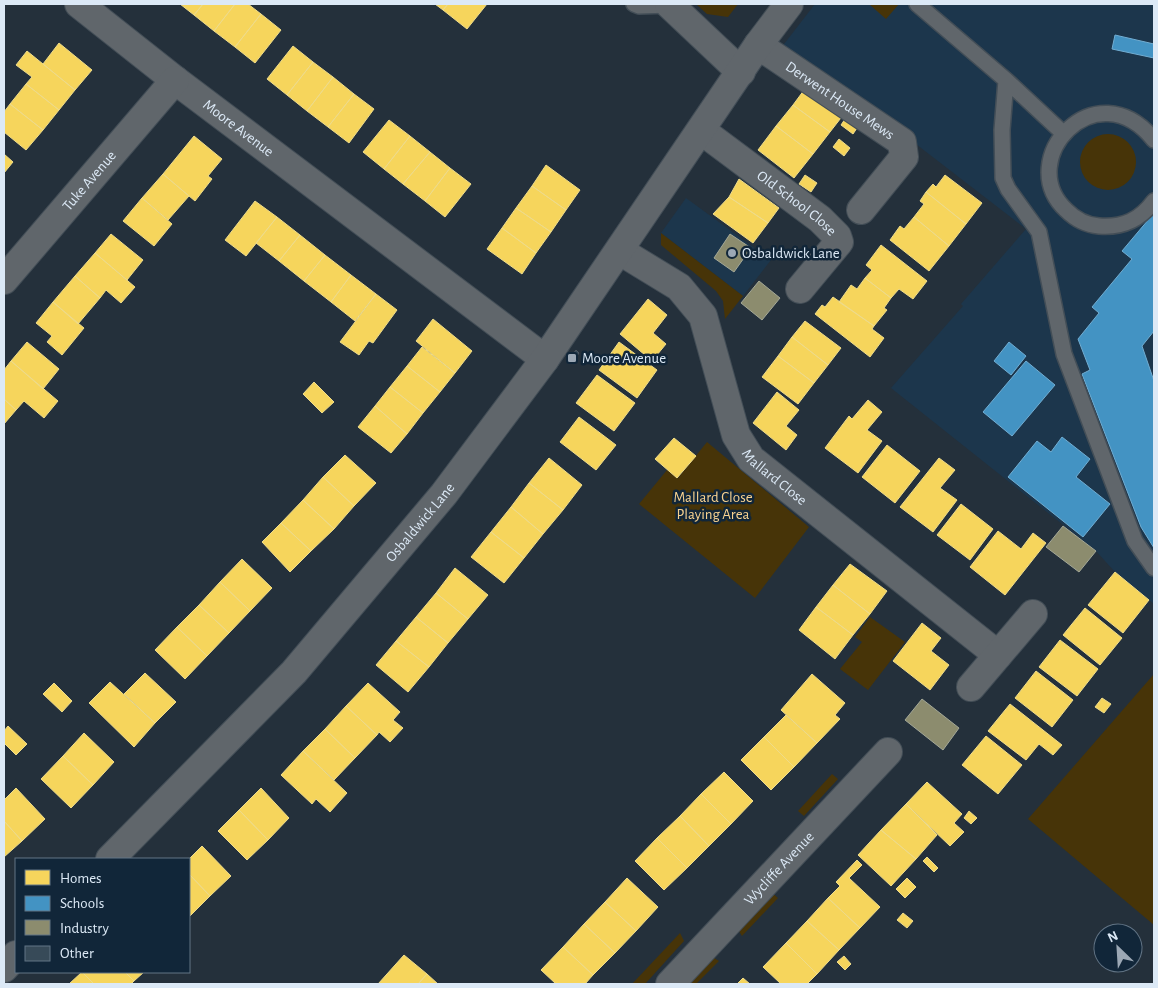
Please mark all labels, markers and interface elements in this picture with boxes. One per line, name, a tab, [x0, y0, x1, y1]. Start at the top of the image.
street label: Derwent House Mews	[783, 59, 897, 143]
street label: Moore Avenue	[200, 97, 276, 160]
street label: Tuke Avenue	[60, 148, 119, 214]
street label: Old School Close	[754, 168, 839, 239]
place label: Osbaldwick Lane	[742, 246, 840, 261]
marker: Osbaldwick Lane	[726, 247, 738, 259]
place label: Moore Avenue	[582, 351, 666, 366]
marker: Moore Avenue	[566, 352, 578, 364]
street label: Mallard Close	[739, 447, 810, 508]
street label: Osbaldwick Lane	[383, 480, 458, 565]
park label: Mallard Close Playing Area	[673, 490, 753, 522]
street label: Wycliffe Avenue	[741, 829, 817, 908]
legend	[15, 858, 190, 973]
text: Homes	[60, 871, 102, 886]
text: Schools	[60, 896, 104, 911]
text: Industry	[60, 921, 109, 936]
north arrow	[1093, 923, 1143, 973]
text: N	[1106, 929, 1120, 946]
text: Other	[60, 946, 94, 961]

